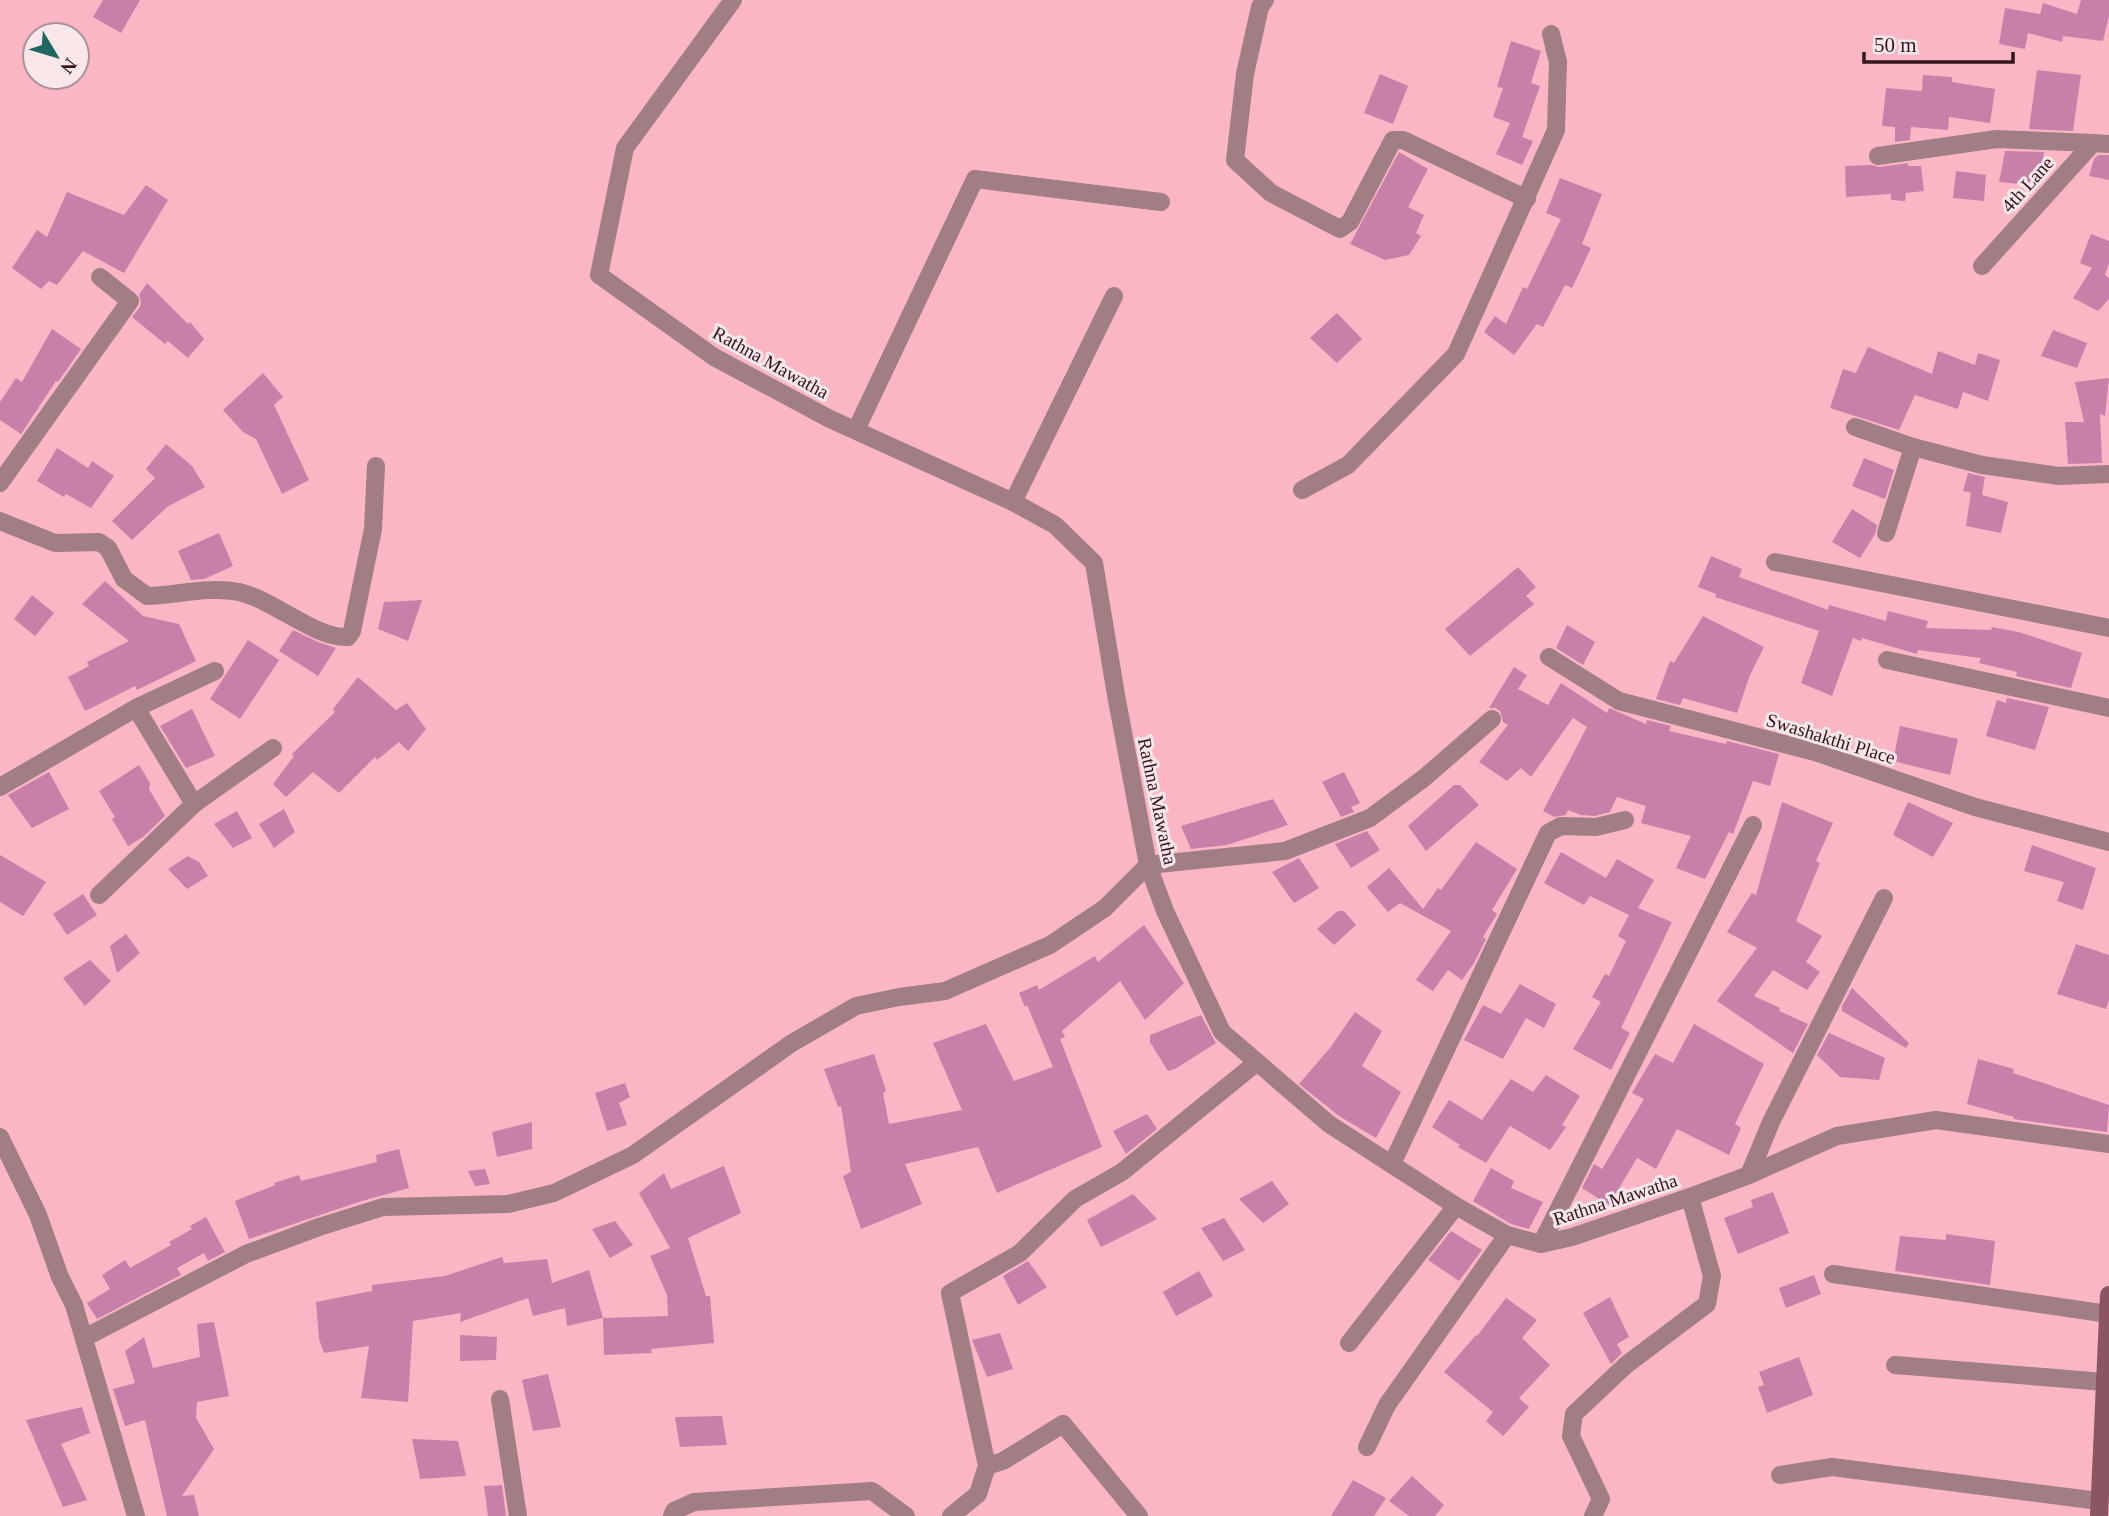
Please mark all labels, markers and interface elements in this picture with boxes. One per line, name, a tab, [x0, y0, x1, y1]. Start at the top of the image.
north arrow	[21, 21, 91, 91]
scale bar	[1864, 21, 2013, 65]
text: 50 m	[1874, 33, 1917, 57]
text: N	[56, 54, 82, 78]
street label: 4th Lane	[1997, 152, 2058, 216]
street label: Rathna Mawatha	[709, 322, 833, 403]
street label: Swashakthi Place	[1764, 709, 1898, 768]
street label: Rathna Mawatha	[1134, 736, 1181, 867]
street label: Rathna Mawatha	[1550, 1169, 1680, 1229]

